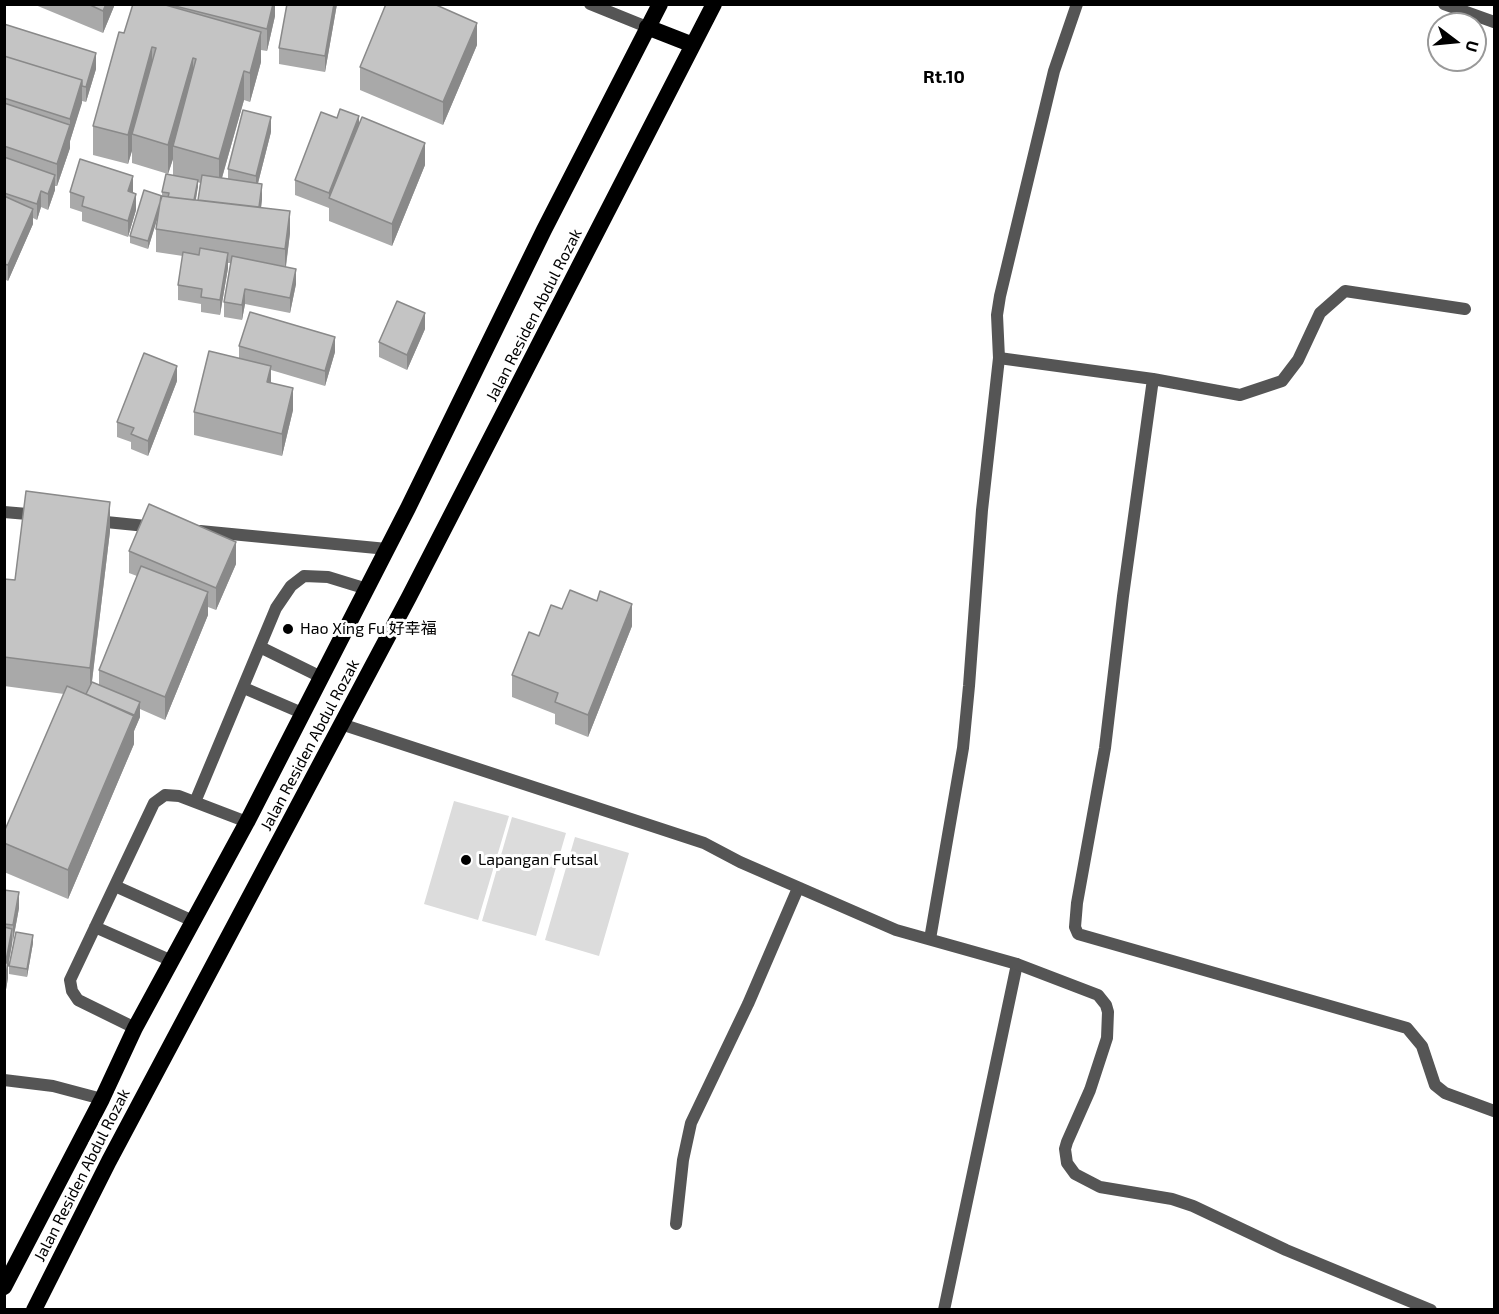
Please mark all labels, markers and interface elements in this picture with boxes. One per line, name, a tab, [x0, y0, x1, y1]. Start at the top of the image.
north arrow	[1427, 12, 1487, 72]
text: U	[1462, 39, 1484, 54]
district label: Rt.10	[923, 66, 965, 88]
street label: Jalan Residen Abdul Rozak	[482, 225, 586, 405]
place label: Hao Xing Fu 好幸福	[300, 619, 437, 639]
marker: Hao Xing Fu 好幸福	[281, 622, 295, 636]
street label: Jalan Residen Abdul Rozak	[257, 656, 363, 834]
place label: Lapangan Futsal	[478, 850, 598, 870]
marker: Lapangan Futsal	[459, 853, 473, 867]
street label: Jalan Residen Abdul Rozak	[30, 1085, 134, 1265]

